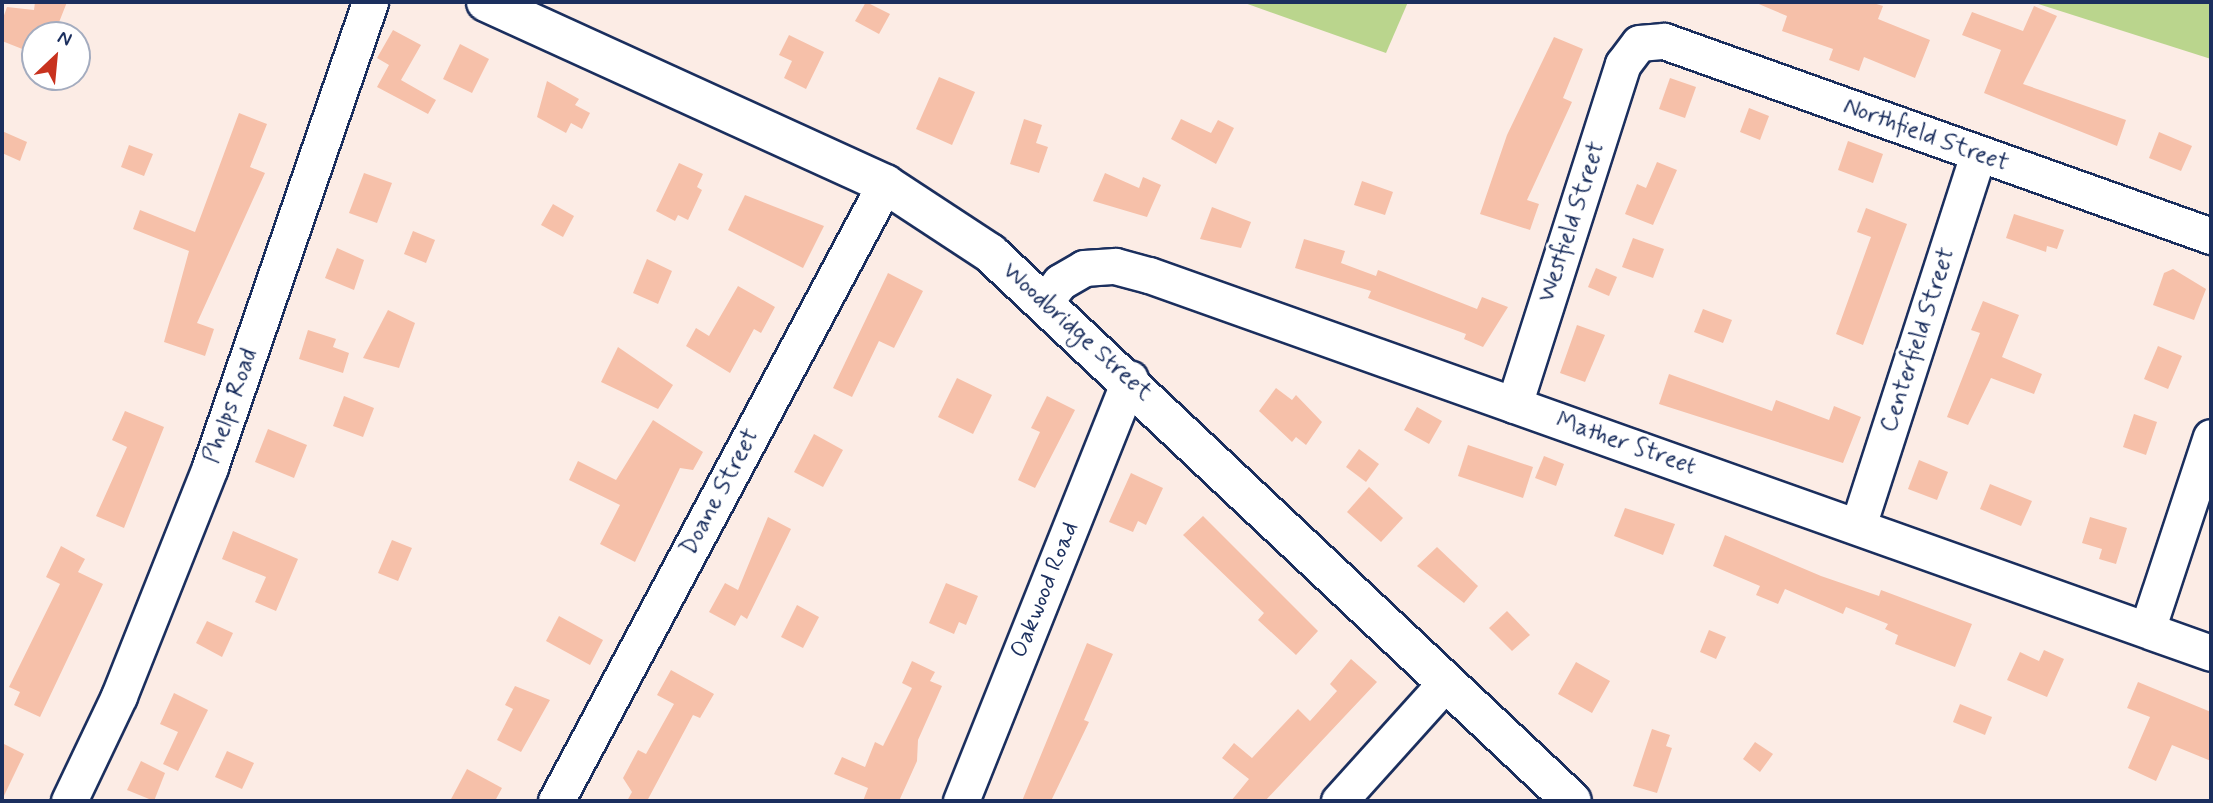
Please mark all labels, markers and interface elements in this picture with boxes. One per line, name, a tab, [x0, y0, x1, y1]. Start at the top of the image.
north arrow	[21, 21, 91, 91]
text: N	[53, 24, 76, 52]
street label: Northfield Street	[1840, 92, 2012, 178]
street label: Westfield Street	[1533, 139, 1611, 305]
street label: Centerfield Street	[1875, 245, 1961, 435]
street label: Woodbridge Street	[996, 257, 1158, 407]
street label: Phelps Road	[198, 345, 264, 467]
street label: Mather Street	[1550, 406, 1702, 482]
street label: Doane Street	[675, 424, 765, 560]
street label: Oakwood Road	[1005, 519, 1085, 661]

